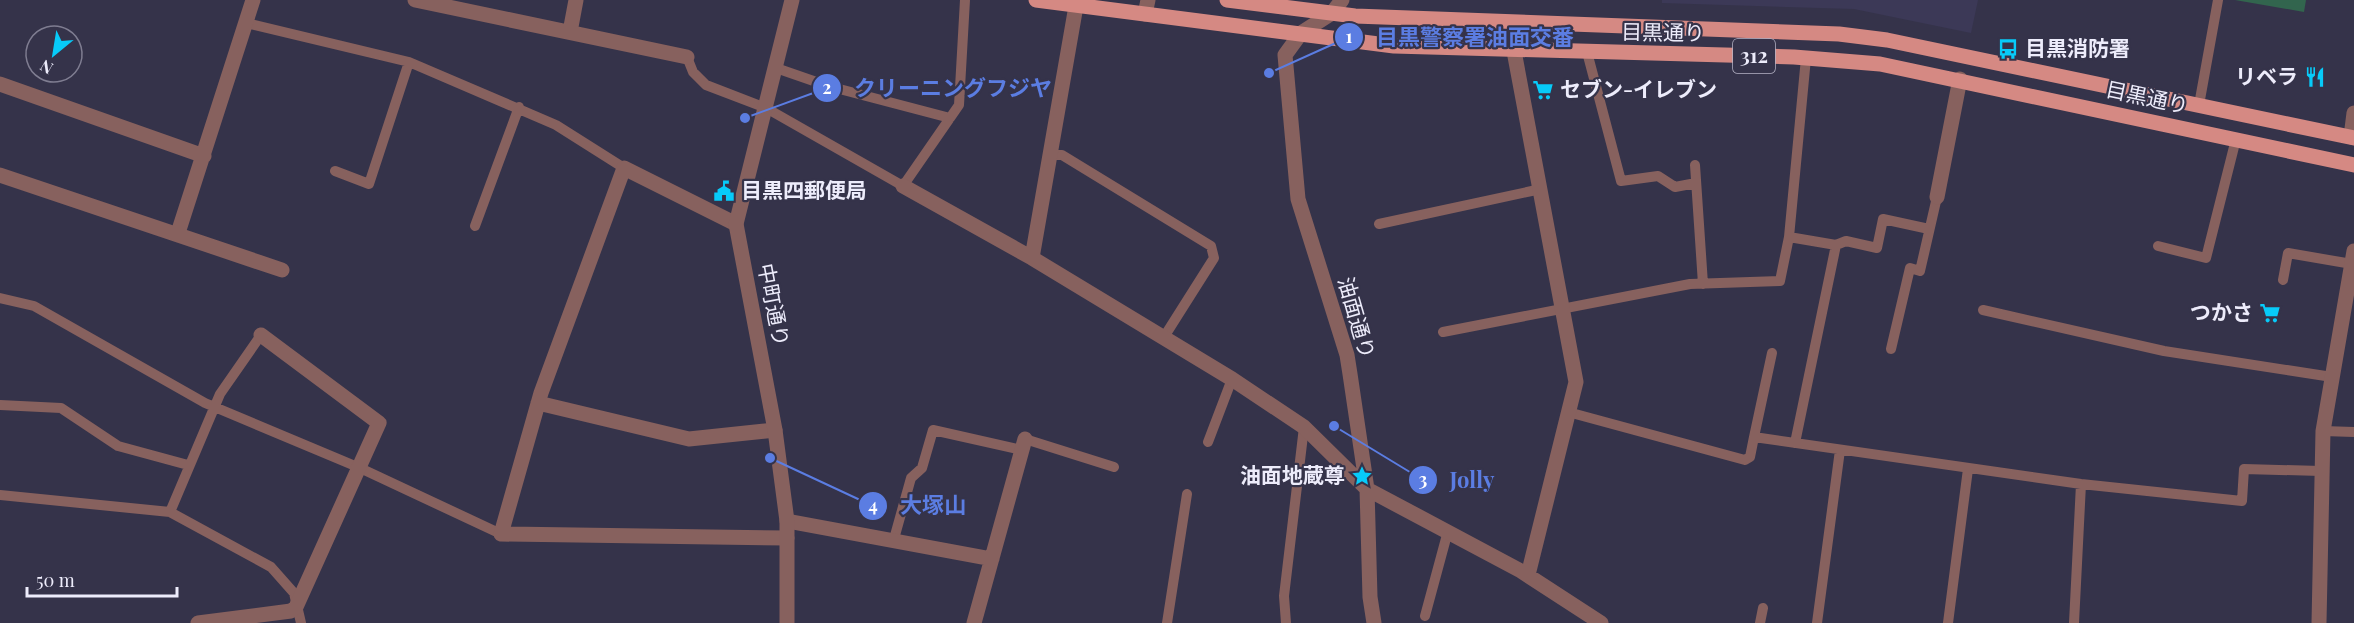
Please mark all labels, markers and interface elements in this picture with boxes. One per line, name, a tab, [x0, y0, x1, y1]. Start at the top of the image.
street label: 目黒通り	[1621, 16, 1705, 46]
callout: 目黒警察署油面交番	[1334, 17, 1586, 57]
text: 目黒警察署油面交番	[1376, 21, 1574, 51]
north arrow	[24, 24, 84, 84]
text: 1	[1346, 24, 1353, 48]
place label: 目黒消防署	[2025, 33, 2130, 61]
bus stop icon: 目黒消防署	[1996, 37, 2020, 61]
road number: 312	[1733, 39, 1775, 73]
text: N	[36, 55, 57, 79]
place label: リベラ	[2235, 61, 2298, 89]
restaurant icon: リベラ	[2303, 65, 2327, 89]
callout: クリーニングフジヤ	[812, 68, 1064, 108]
text: クリーニングフジヤ	[854, 72, 1052, 102]
place label: セブン-イレブン	[1560, 74, 1717, 102]
street label: 目黒通り	[2103, 74, 2191, 118]
text: 2	[822, 75, 832, 99]
supermarket icon: セブン-イレブン	[1531, 78, 1555, 102]
place label: 目黒四郵便局	[741, 175, 867, 203]
public building icon: 目黒四郵便局	[712, 179, 736, 203]
street label: 中町通り	[753, 261, 797, 349]
street label: 油面通り	[1333, 273, 1383, 362]
place label: つかさ	[2190, 297, 2253, 325]
supermarket icon: つかさ	[2258, 301, 2282, 325]
place label: 油面地蔵尊	[1240, 460, 1345, 488]
callout: Jolly	[1408, 460, 1507, 500]
place icon: 油面地蔵尊	[1350, 464, 1374, 488]
text: Jolly	[1448, 464, 1495, 494]
text: 3	[1419, 467, 1428, 491]
callout: 大塚山	[858, 486, 978, 526]
text: 大塚山	[900, 489, 966, 519]
text: 4	[868, 493, 878, 517]
scale bar	[27, 560, 177, 598]
text: 50 m	[36, 568, 75, 592]

